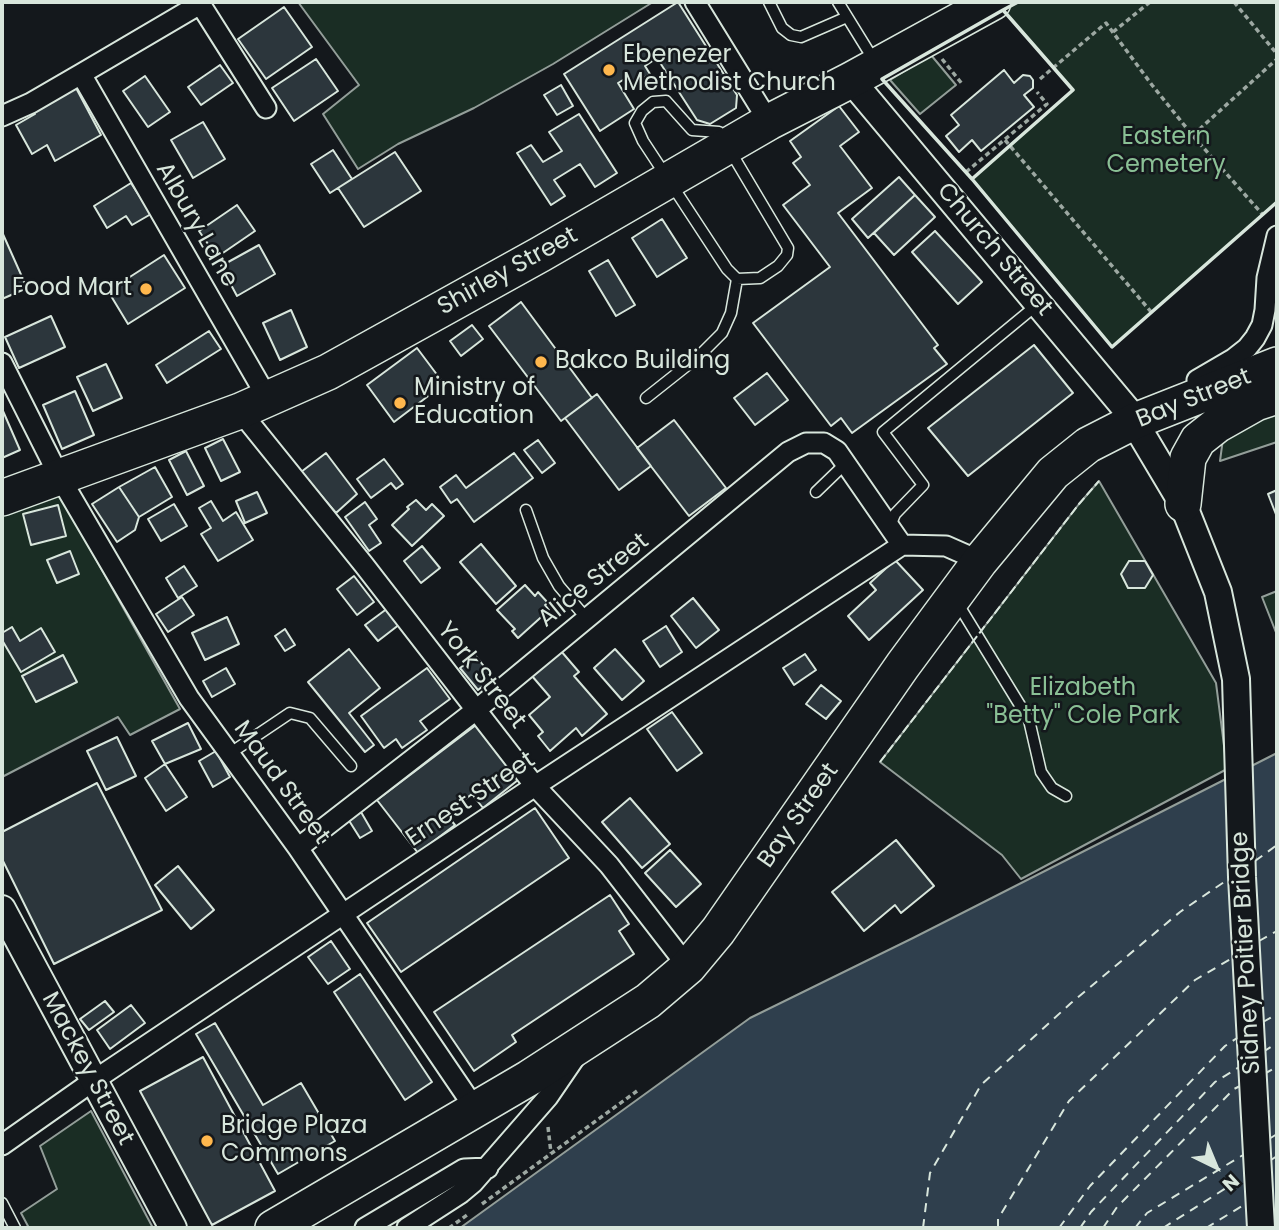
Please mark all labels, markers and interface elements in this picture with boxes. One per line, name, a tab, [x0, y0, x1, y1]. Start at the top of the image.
place label: Ebenezer Methodist Church	[623, 42, 836, 98]
marker: Ebenezer Methodist Church	[601, 62, 617, 78]
park label: Eastern Cemetery	[1106, 124, 1226, 180]
street label: Albury Lane	[149, 157, 243, 293]
street label: Church Street	[930, 178, 1058, 322]
street label: Shirley Street	[433, 222, 583, 322]
place label: Food Mart	[12, 275, 132, 303]
marker: Food Mart	[138, 281, 154, 297]
place label: Bakco Building	[555, 348, 730, 376]
marker: Bakco Building	[533, 354, 549, 370]
street label: Bay Street	[1132, 363, 1256, 435]
place label: Ministry of Education	[414, 375, 535, 431]
marker: Ministry of Education	[392, 395, 408, 411]
street label: Alice Street	[533, 528, 655, 634]
street label: York Street	[430, 617, 532, 735]
park label: Elizabeth "Betty" Cole Park	[986, 675, 1180, 731]
street label: Maud Street	[227, 716, 335, 850]
street label: Ernest Street	[401, 746, 541, 854]
street label: Bay Street	[752, 758, 846, 874]
street label: Sidney Poitier Bridge	[1226, 831, 1268, 1075]
street label: Mackey Street	[35, 988, 139, 1150]
place label: Bridge Plaza Commons	[221, 1113, 367, 1169]
north arrow	[1181, 1132, 1251, 1202]
marker: Bridge Plaza Commons	[199, 1133, 215, 1149]
text: N	[1216, 1168, 1245, 1197]

